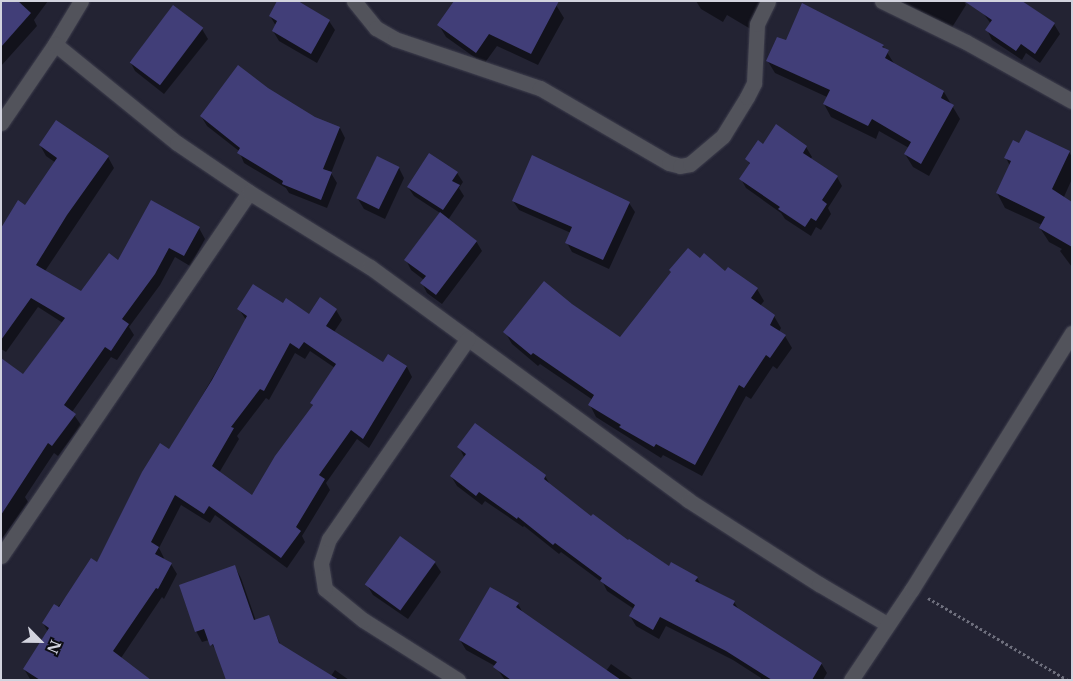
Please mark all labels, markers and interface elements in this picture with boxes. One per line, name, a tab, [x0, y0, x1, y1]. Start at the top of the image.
north arrow	[15, 616, 65, 666]
text: N	[43, 637, 65, 656]

